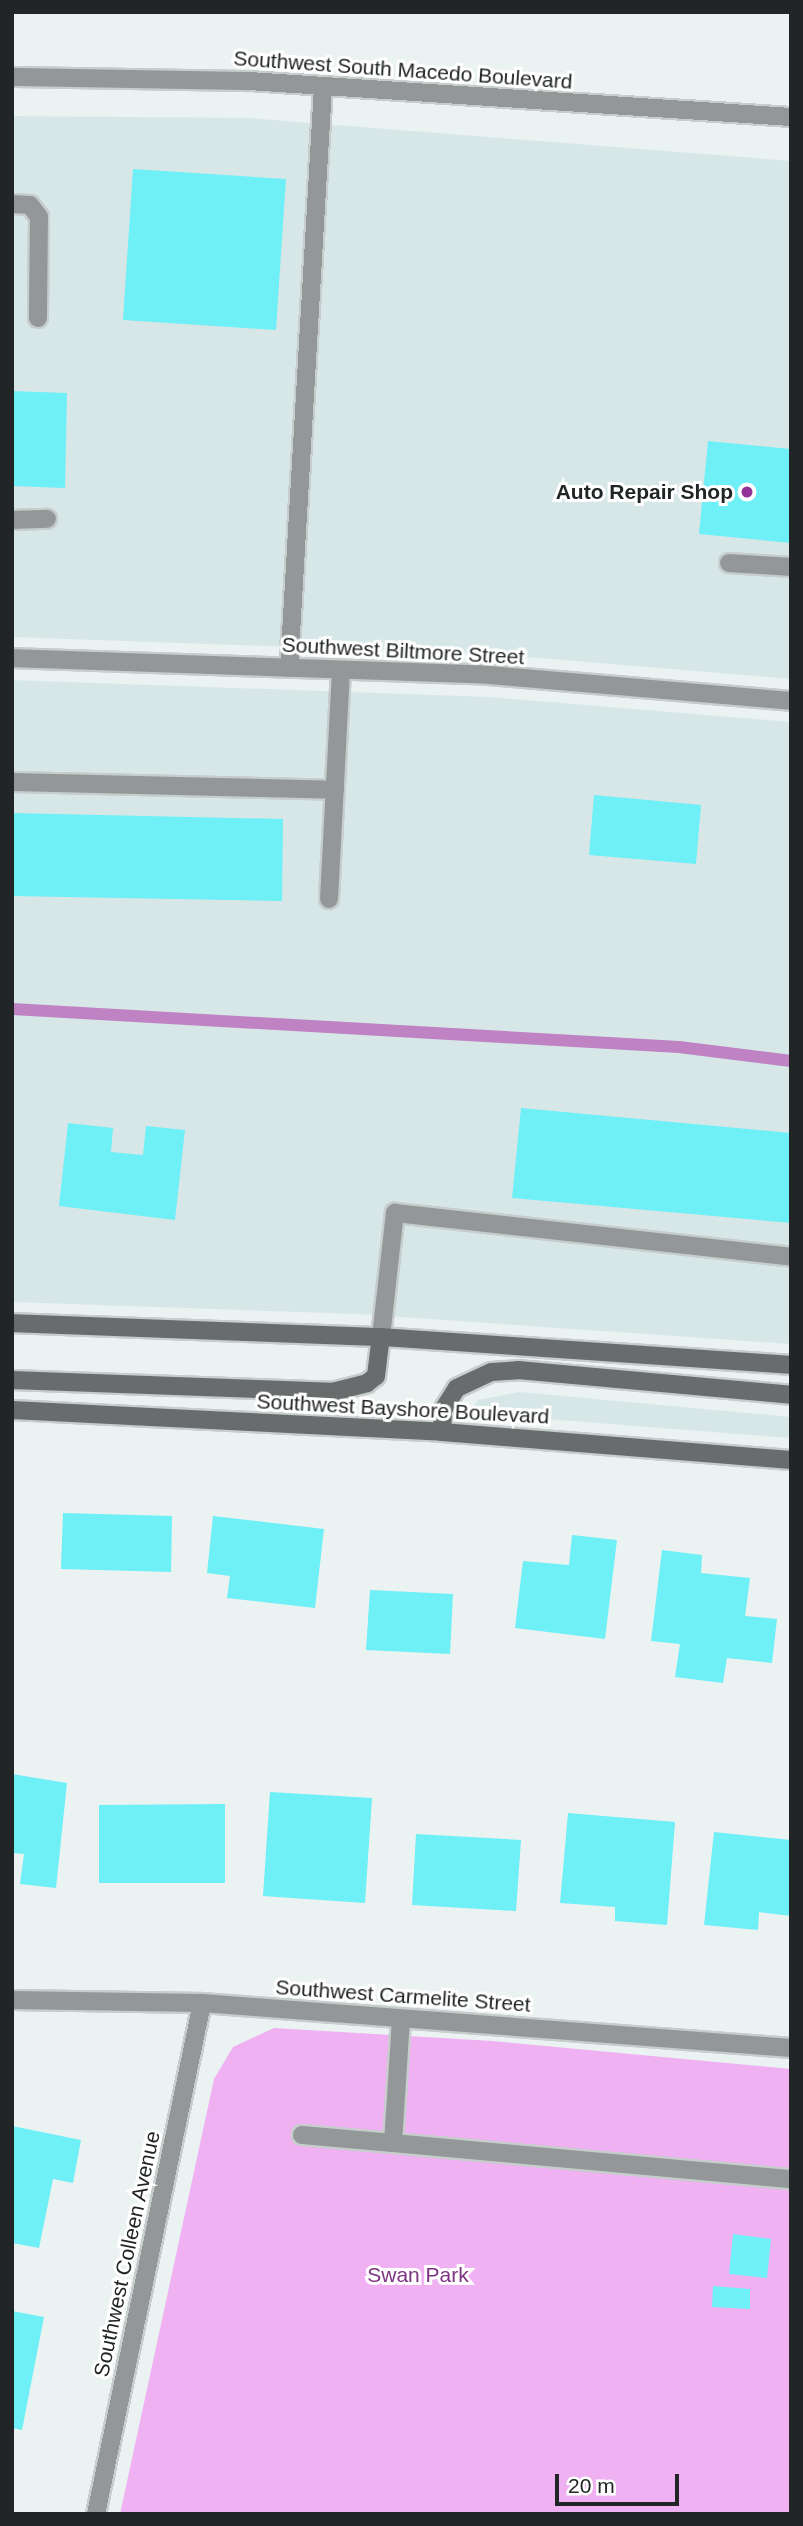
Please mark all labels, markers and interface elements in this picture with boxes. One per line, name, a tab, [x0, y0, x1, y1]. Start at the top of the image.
street label: Southwest South Macedo Boulevard	[233, 46, 573, 94]
place label: Auto Repair Shop	[556, 479, 733, 505]
marker: Auto Repair Shop	[739, 484, 755, 500]
street label: Southwest Biltmore Street	[281, 632, 525, 670]
street label: Southwest Bayshore Boulevard	[256, 1389, 550, 1429]
street label: Southwest Carmelite Street	[275, 1975, 531, 2017]
street label: Southwest Colleen Avenue	[89, 2128, 165, 2380]
park label: Swan Park	[367, 2262, 469, 2288]
scale bar	[558, 2460, 682, 2504]
text: 20 m	[568, 2474, 615, 2497]

